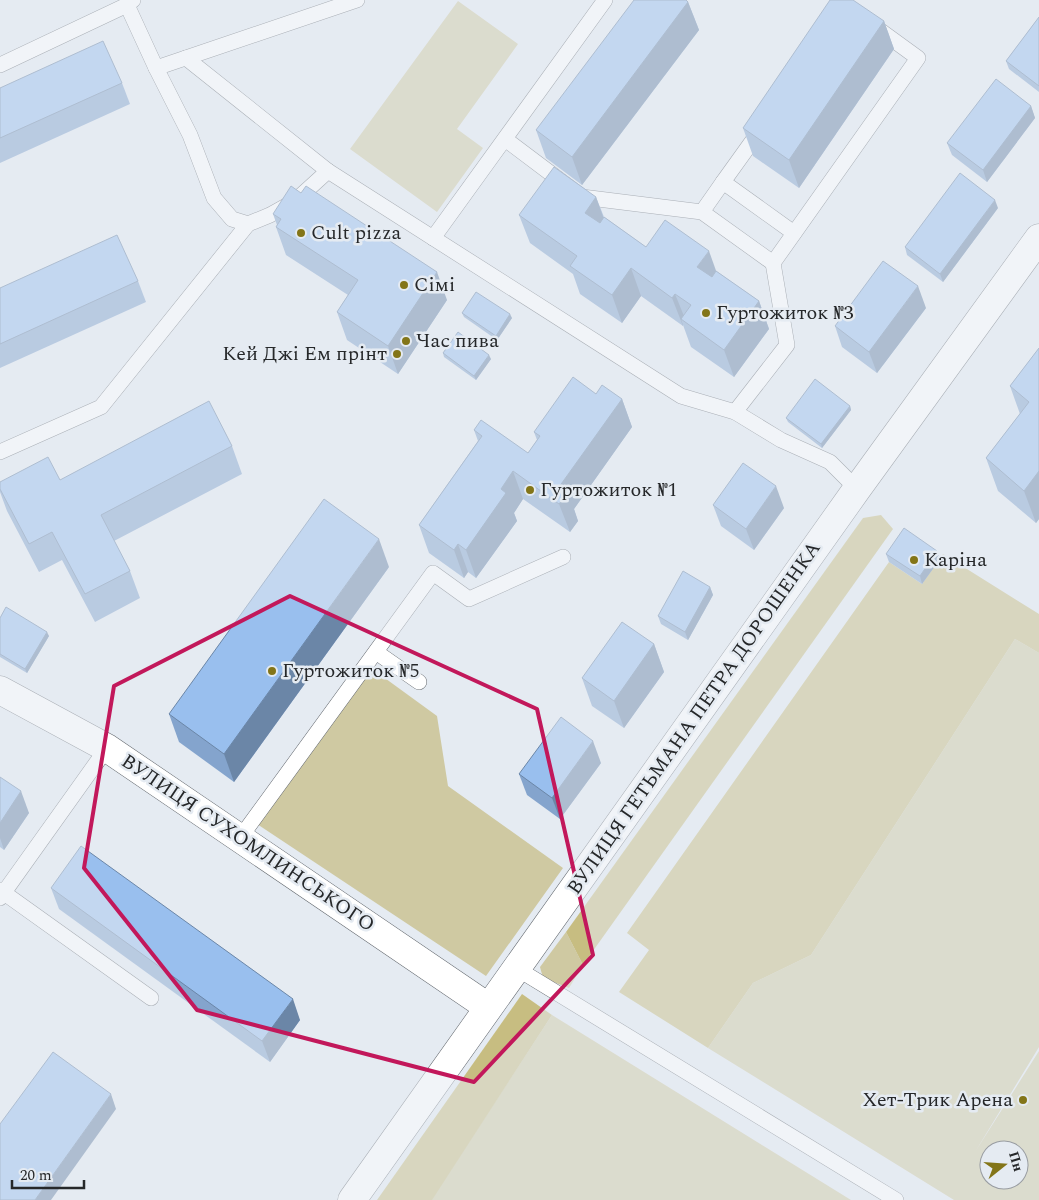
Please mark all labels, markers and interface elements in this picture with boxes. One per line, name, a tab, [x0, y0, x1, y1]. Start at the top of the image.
place label: Cult pizza	[311, 218, 402, 248]
marker: Cult pizza	[295, 227, 307, 239]
place label: Сімі	[414, 270, 455, 300]
marker: Сімі	[398, 279, 410, 291]
place label: Гуртожиток №3	[716, 298, 853, 328]
marker: Гуртожиток №3	[700, 307, 712, 319]
place label: Час пива	[416, 326, 499, 356]
marker: Час пива	[400, 335, 412, 347]
place label: Кей Джі Ем прінт	[222, 339, 387, 369]
marker: Кей Джі Ем прінт	[391, 348, 403, 360]
place label: Гуртожиток №1	[540, 475, 677, 505]
marker: Гуртожиток №1	[524, 484, 536, 496]
street label: ВУЛИЦЯ ГЕТЬМАНА ПЕТРА ДОРОШЕНКА	[560, 535, 828, 901]
place label: Каріна	[924, 545, 987, 575]
marker: Каріна	[908, 554, 920, 566]
place label: Гуртожиток №5	[282, 656, 419, 686]
marker: Гуртожиток №5	[266, 665, 278, 677]
street label: ВУЛИЦЯ СУХОМЛИНСЬКОГО	[115, 747, 381, 939]
place label: Хет-Трик Арена	[863, 1085, 1013, 1115]
marker: Хет-Трик Арена	[1017, 1094, 1029, 1106]
north arrow	[979, 1140, 1029, 1190]
text: Пн	[1003, 1149, 1029, 1174]
scale bar	[12, 1158, 85, 1190]
text: 20 m	[20, 1164, 52, 1187]

